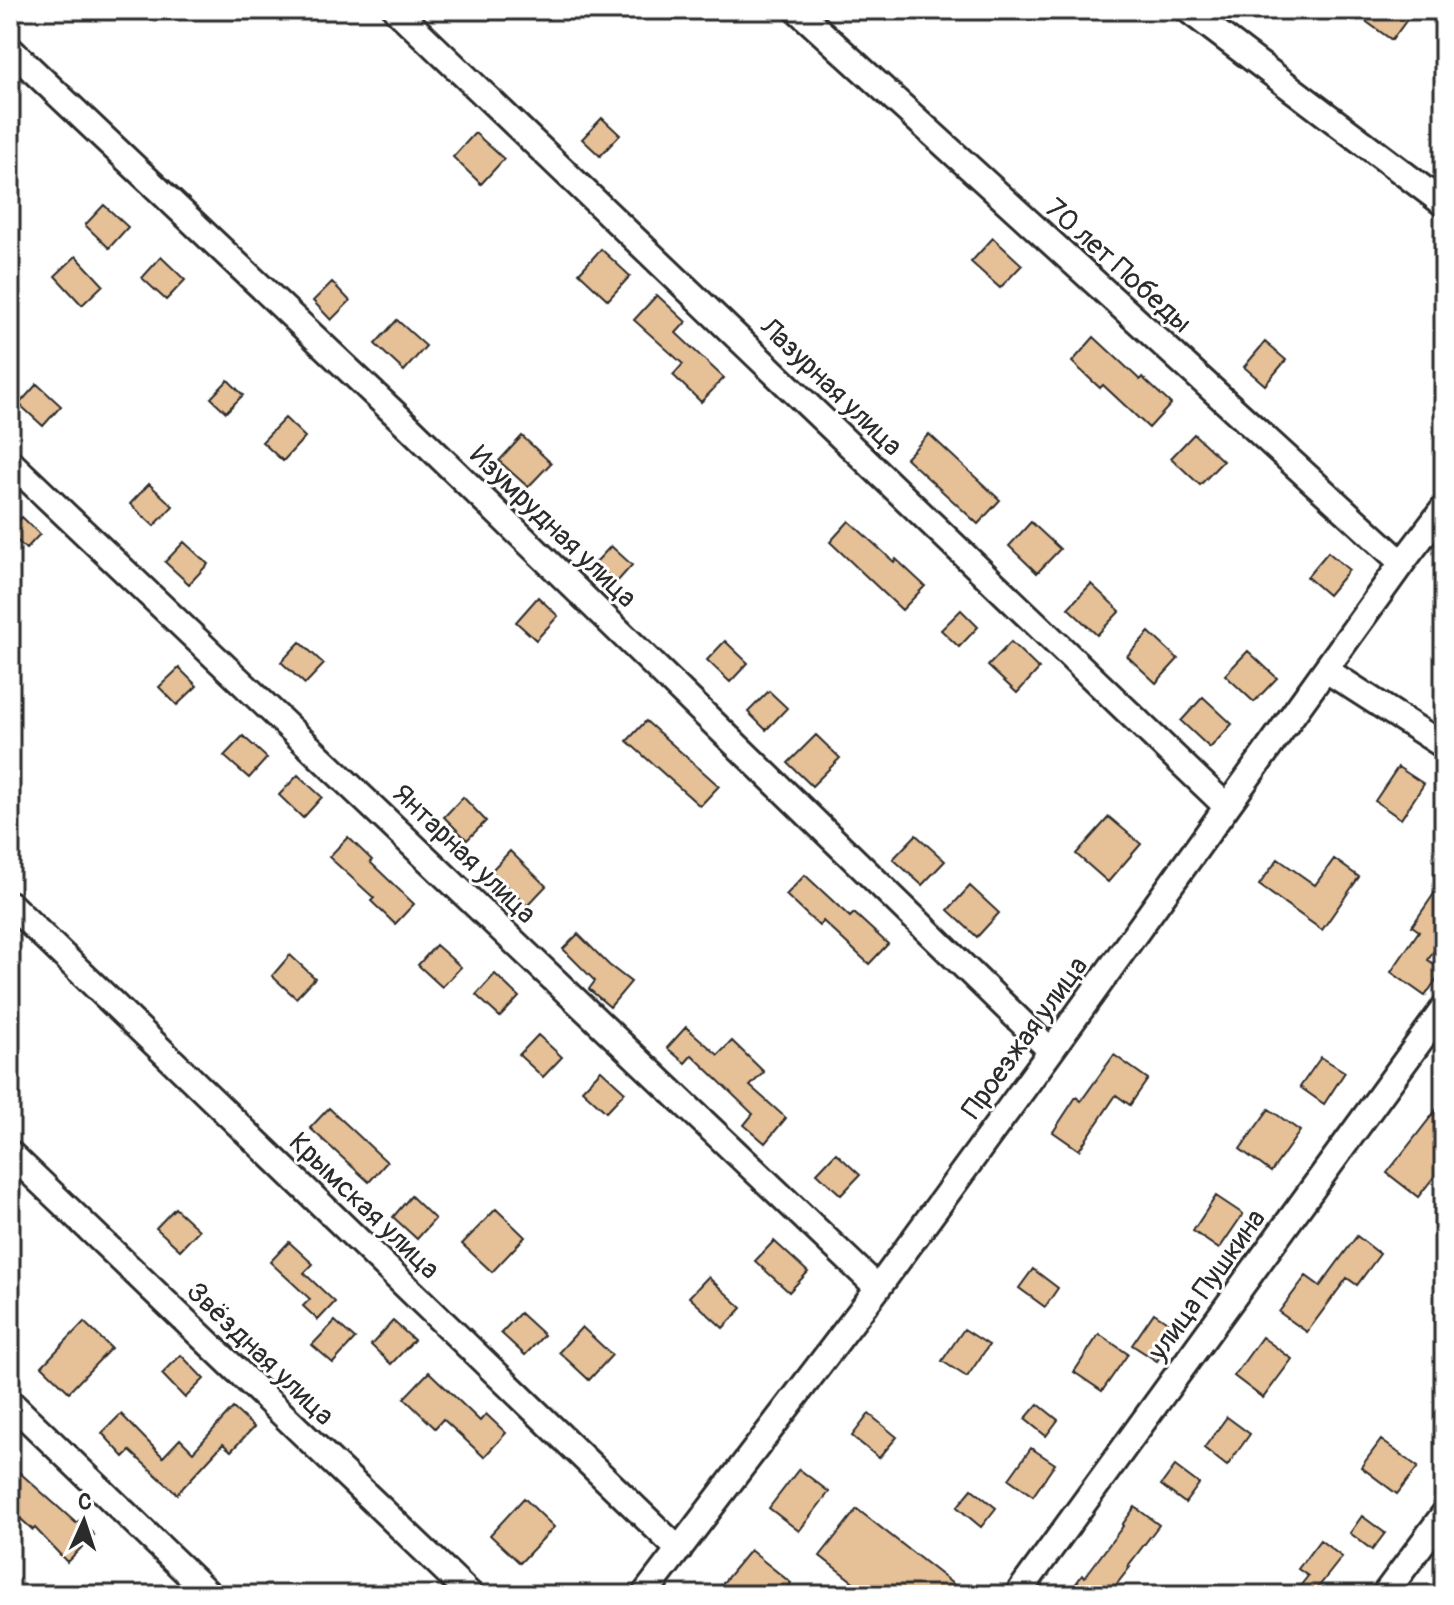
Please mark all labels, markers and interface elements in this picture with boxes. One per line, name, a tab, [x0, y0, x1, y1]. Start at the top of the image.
street label: 70 лет Победы	[1037, 191, 1199, 341]
street label: Лазурная улица	[752, 310, 909, 464]
street label: Изумрудная улица	[462, 439, 644, 616]
street label: Янтарная улица	[385, 777, 543, 931]
street label: Проезжая улица	[955, 950, 1096, 1126]
street label: Крымская улица	[281, 1125, 447, 1287]
street label: улица Пушкина	[1140, 1202, 1274, 1368]
street label: Звёздная улица	[179, 1275, 341, 1433]
north arrow	[44, 1481, 124, 1561]
text: С	[77, 1488, 93, 1516]

